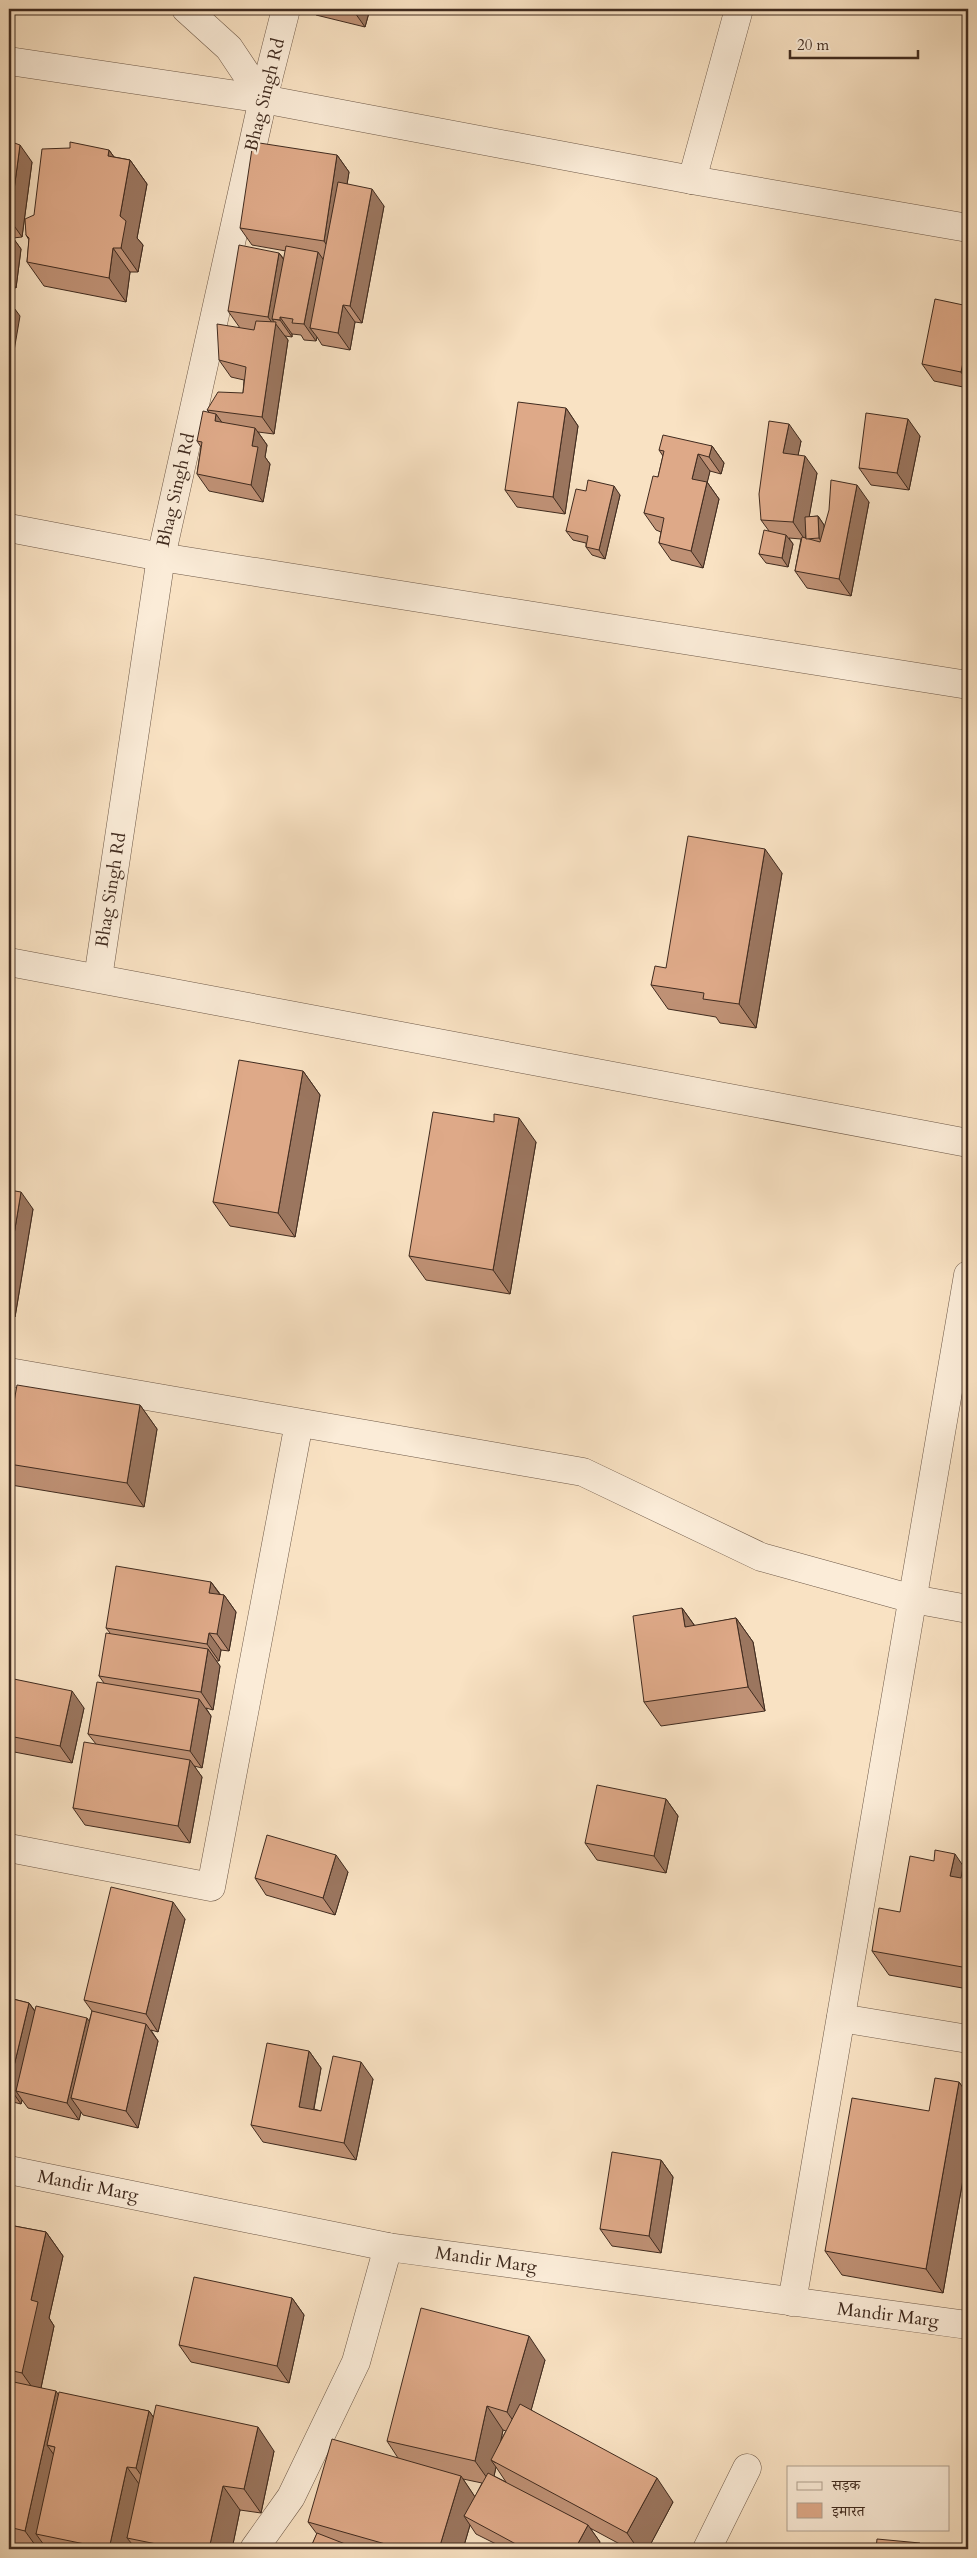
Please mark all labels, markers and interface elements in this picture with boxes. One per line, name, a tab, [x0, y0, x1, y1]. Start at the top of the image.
scale bar	[790, 28, 917, 60]
street label: Bhag Singh Rd	[239, 35, 291, 154]
text: 20 m	[797, 35, 829, 55]
street label: Bhag Singh Rd	[151, 430, 201, 549]
street label: Bhag Singh Rd	[90, 830, 132, 949]
street label: Mandir Marg	[35, 2164, 142, 2208]
street label: Mandir Marg	[434, 2240, 539, 2280]
street label: Mandir Marg	[836, 2296, 941, 2334]
legend	[787, 2466, 950, 2530]
text: सड़क	[831, 2475, 861, 2495]
text: इमारत	[831, 2501, 866, 2521]

